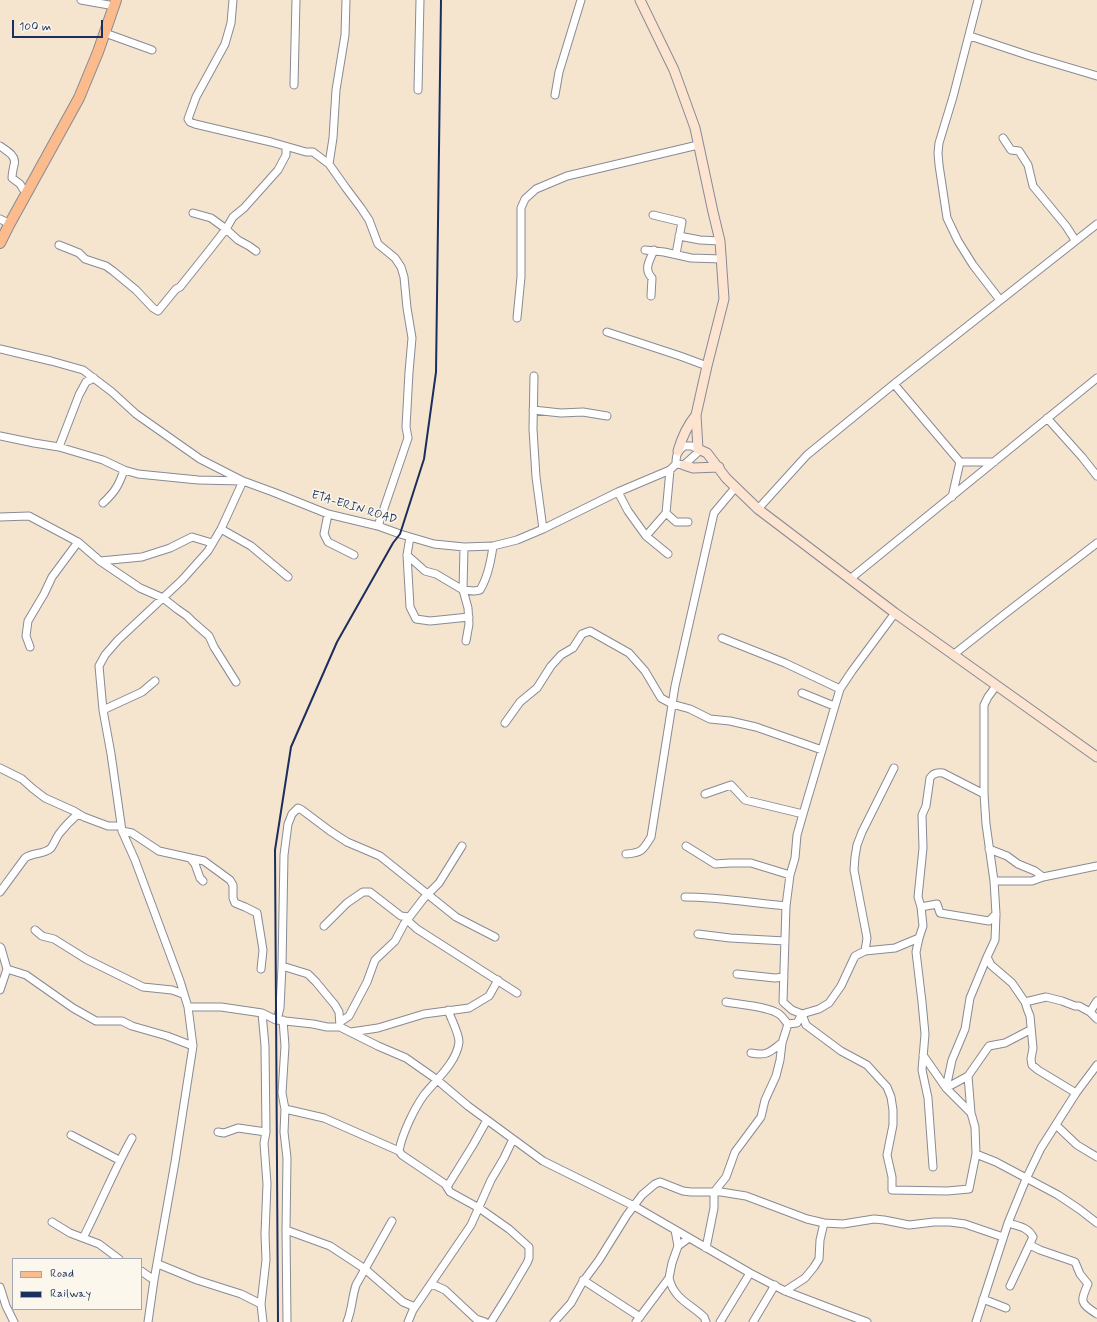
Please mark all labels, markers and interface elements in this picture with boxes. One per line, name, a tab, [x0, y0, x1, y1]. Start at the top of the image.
scale bar	[14, 12, 105, 38]
text: 100 m	[19, 19, 51, 35]
street label: ETA-ERIN ROAD	[309, 488, 399, 528]
legend	[12, 1258, 142, 1310]
text: Road	[50, 1266, 74, 1282]
text: Railway	[50, 1286, 91, 1302]

